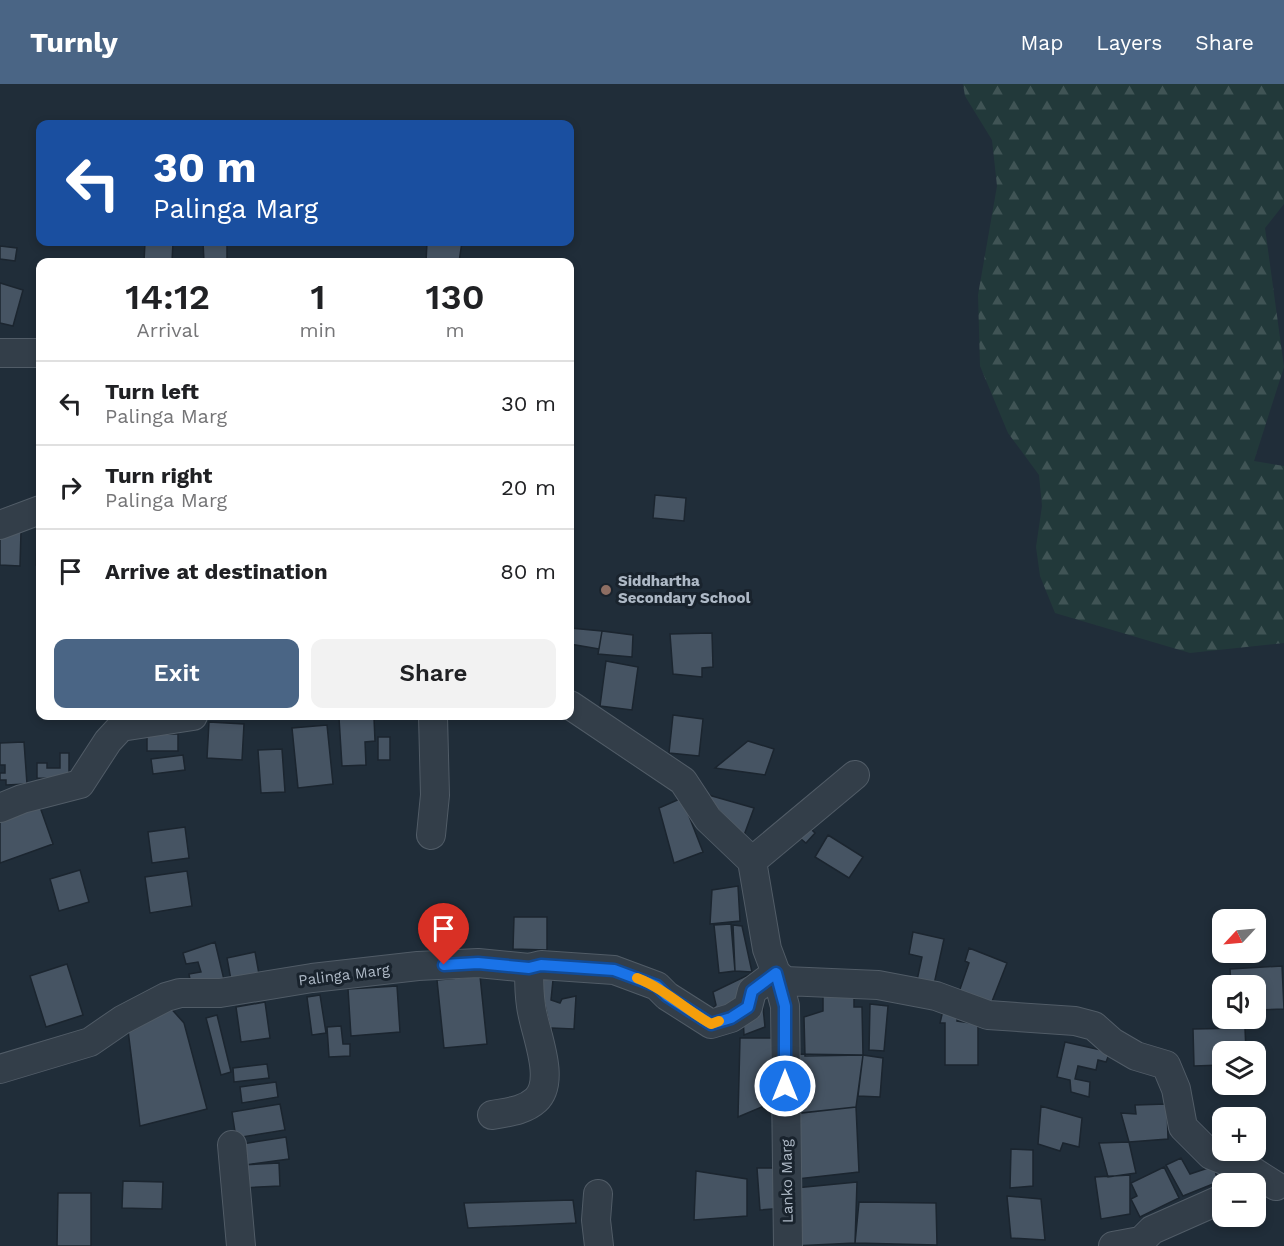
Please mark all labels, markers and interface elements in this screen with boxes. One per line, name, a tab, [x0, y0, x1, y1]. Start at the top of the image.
text: Turnly	[30, 26, 118, 59]
text: Map	[1020, 30, 1063, 55]
text: Layers	[1096, 30, 1162, 55]
text: Share	[1195, 30, 1254, 55]
text: 30 m	[153, 143, 257, 192]
icon: left	[54, 144, 132, 222]
text: Palinga Marg	[153, 193, 318, 225]
text: 14:12	[125, 276, 210, 318]
text: 1	[310, 276, 325, 318]
text: 130	[426, 276, 485, 318]
text: Arrival	[137, 318, 199, 342]
text: min	[299, 318, 336, 342]
text: m	[446, 318, 465, 342]
text: Turn left	[105, 379, 199, 404]
icon: left	[54, 387, 87, 420]
text: 30 m	[501, 391, 556, 416]
text: Palinga Marg	[105, 404, 227, 428]
text: Turn right	[105, 463, 212, 488]
icon: right	[54, 471, 87, 504]
text: 20 m	[501, 475, 556, 500]
text: Palinga Marg	[105, 488, 227, 512]
icon: arrive	[54, 555, 87, 588]
text: Arrive at destination	[105, 559, 328, 584]
text: 80 m	[500, 559, 556, 584]
place label: Siddhartha Secondary School	[618, 572, 751, 607]
marker: Siddhartha Secondary School	[599, 583, 613, 597]
button: Exit	[54, 639, 299, 708]
button: Share	[311, 639, 556, 708]
pin	[418, 903, 469, 965]
north arrow	[1212, 909, 1266, 963]
map controls	[1212, 909, 1266, 1227]
icon: arrive	[427, 912, 460, 945]
street label: Palinga Marg	[297, 960, 391, 990]
button: sound	[1212, 975, 1266, 1029]
button: layers	[1212, 1041, 1266, 1095]
position arrow	[753, 1054, 817, 1118]
button: +	[1212, 1107, 1266, 1161]
street label: Lanko Marg	[777, 1139, 797, 1223]
button: −	[1212, 1173, 1266, 1227]

